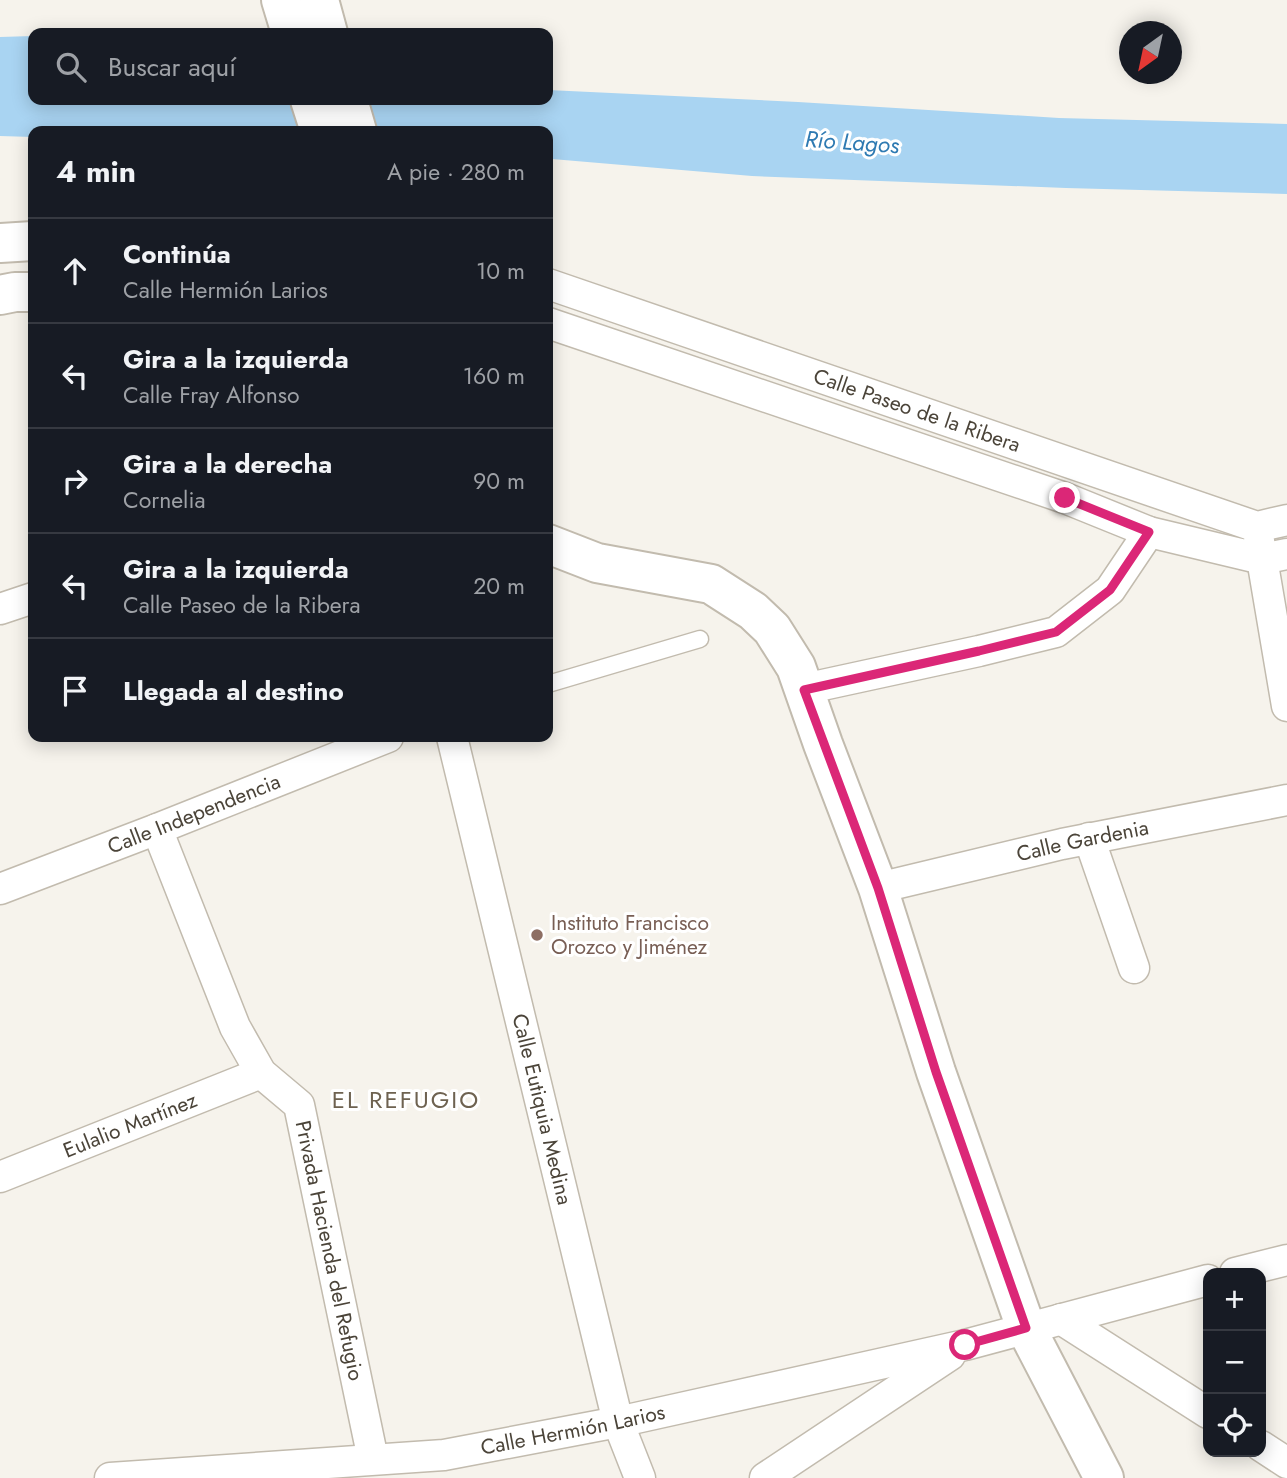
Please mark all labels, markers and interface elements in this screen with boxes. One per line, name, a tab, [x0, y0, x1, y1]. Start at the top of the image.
north arrow	[1119, 21, 1182, 84]
search box	[28, 28, 553, 105]
icon: search	[52, 48, 90, 86]
text: Buscar aquí	[108, 48, 236, 86]
water label: Río Lagos	[804, 122, 901, 162]
text: 4 min	[56, 150, 136, 193]
text: A pie · 280 m	[387, 155, 525, 189]
text: Continúa	[123, 235, 231, 273]
icon: ahead	[56, 252, 94, 290]
text: 10 m	[476, 254, 525, 288]
text: Calle Hermión Larios	[123, 273, 328, 307]
text: Gira a la izquierda	[123, 340, 349, 378]
icon: left	[56, 357, 94, 395]
text: 160 m	[463, 359, 525, 393]
street label: Calle Paseo de la Ribera	[809, 361, 1025, 460]
text: Calle Fray Alfonso	[123, 378, 300, 412]
text: Gira a la derecha	[123, 445, 332, 483]
icon: right	[56, 462, 94, 500]
text: 90 m	[473, 464, 525, 498]
route end	[1049, 482, 1080, 513]
text: Cornelia	[123, 483, 205, 517]
text: Gira a la izquierda	[123, 550, 349, 588]
icon: left	[56, 567, 94, 605]
text: 20 m	[473, 569, 525, 603]
text: Calle Paseo de la Ribera	[123, 588, 361, 622]
icon: arrive	[56, 672, 94, 710]
text: Llegada al destino	[123, 672, 344, 710]
street label: Calle Independencia	[103, 766, 285, 862]
street label: Calle Gardenia	[1013, 812, 1151, 869]
place label: Instituto Francisco Orozco y Jiménez	[551, 908, 709, 962]
marker: Instituto Francisco Orozco y Jiménez	[529, 927, 545, 943]
street label: Calle Eutiquia Medina	[505, 1011, 580, 1208]
district label: EL REFUGIO	[332, 1082, 480, 1117]
street label: Eulalio Martínez	[59, 1085, 202, 1165]
street label: Privada Hacienda del Refugio	[288, 1118, 371, 1383]
map controls	[1203, 1268, 1266, 1457]
button: +	[1203, 1268, 1266, 1331]
route start	[949, 1329, 980, 1360]
button: −	[1203, 1331, 1266, 1394]
button: locate	[1203, 1394, 1266, 1457]
street label: Calle Hermión Larios	[478, 1397, 668, 1463]

